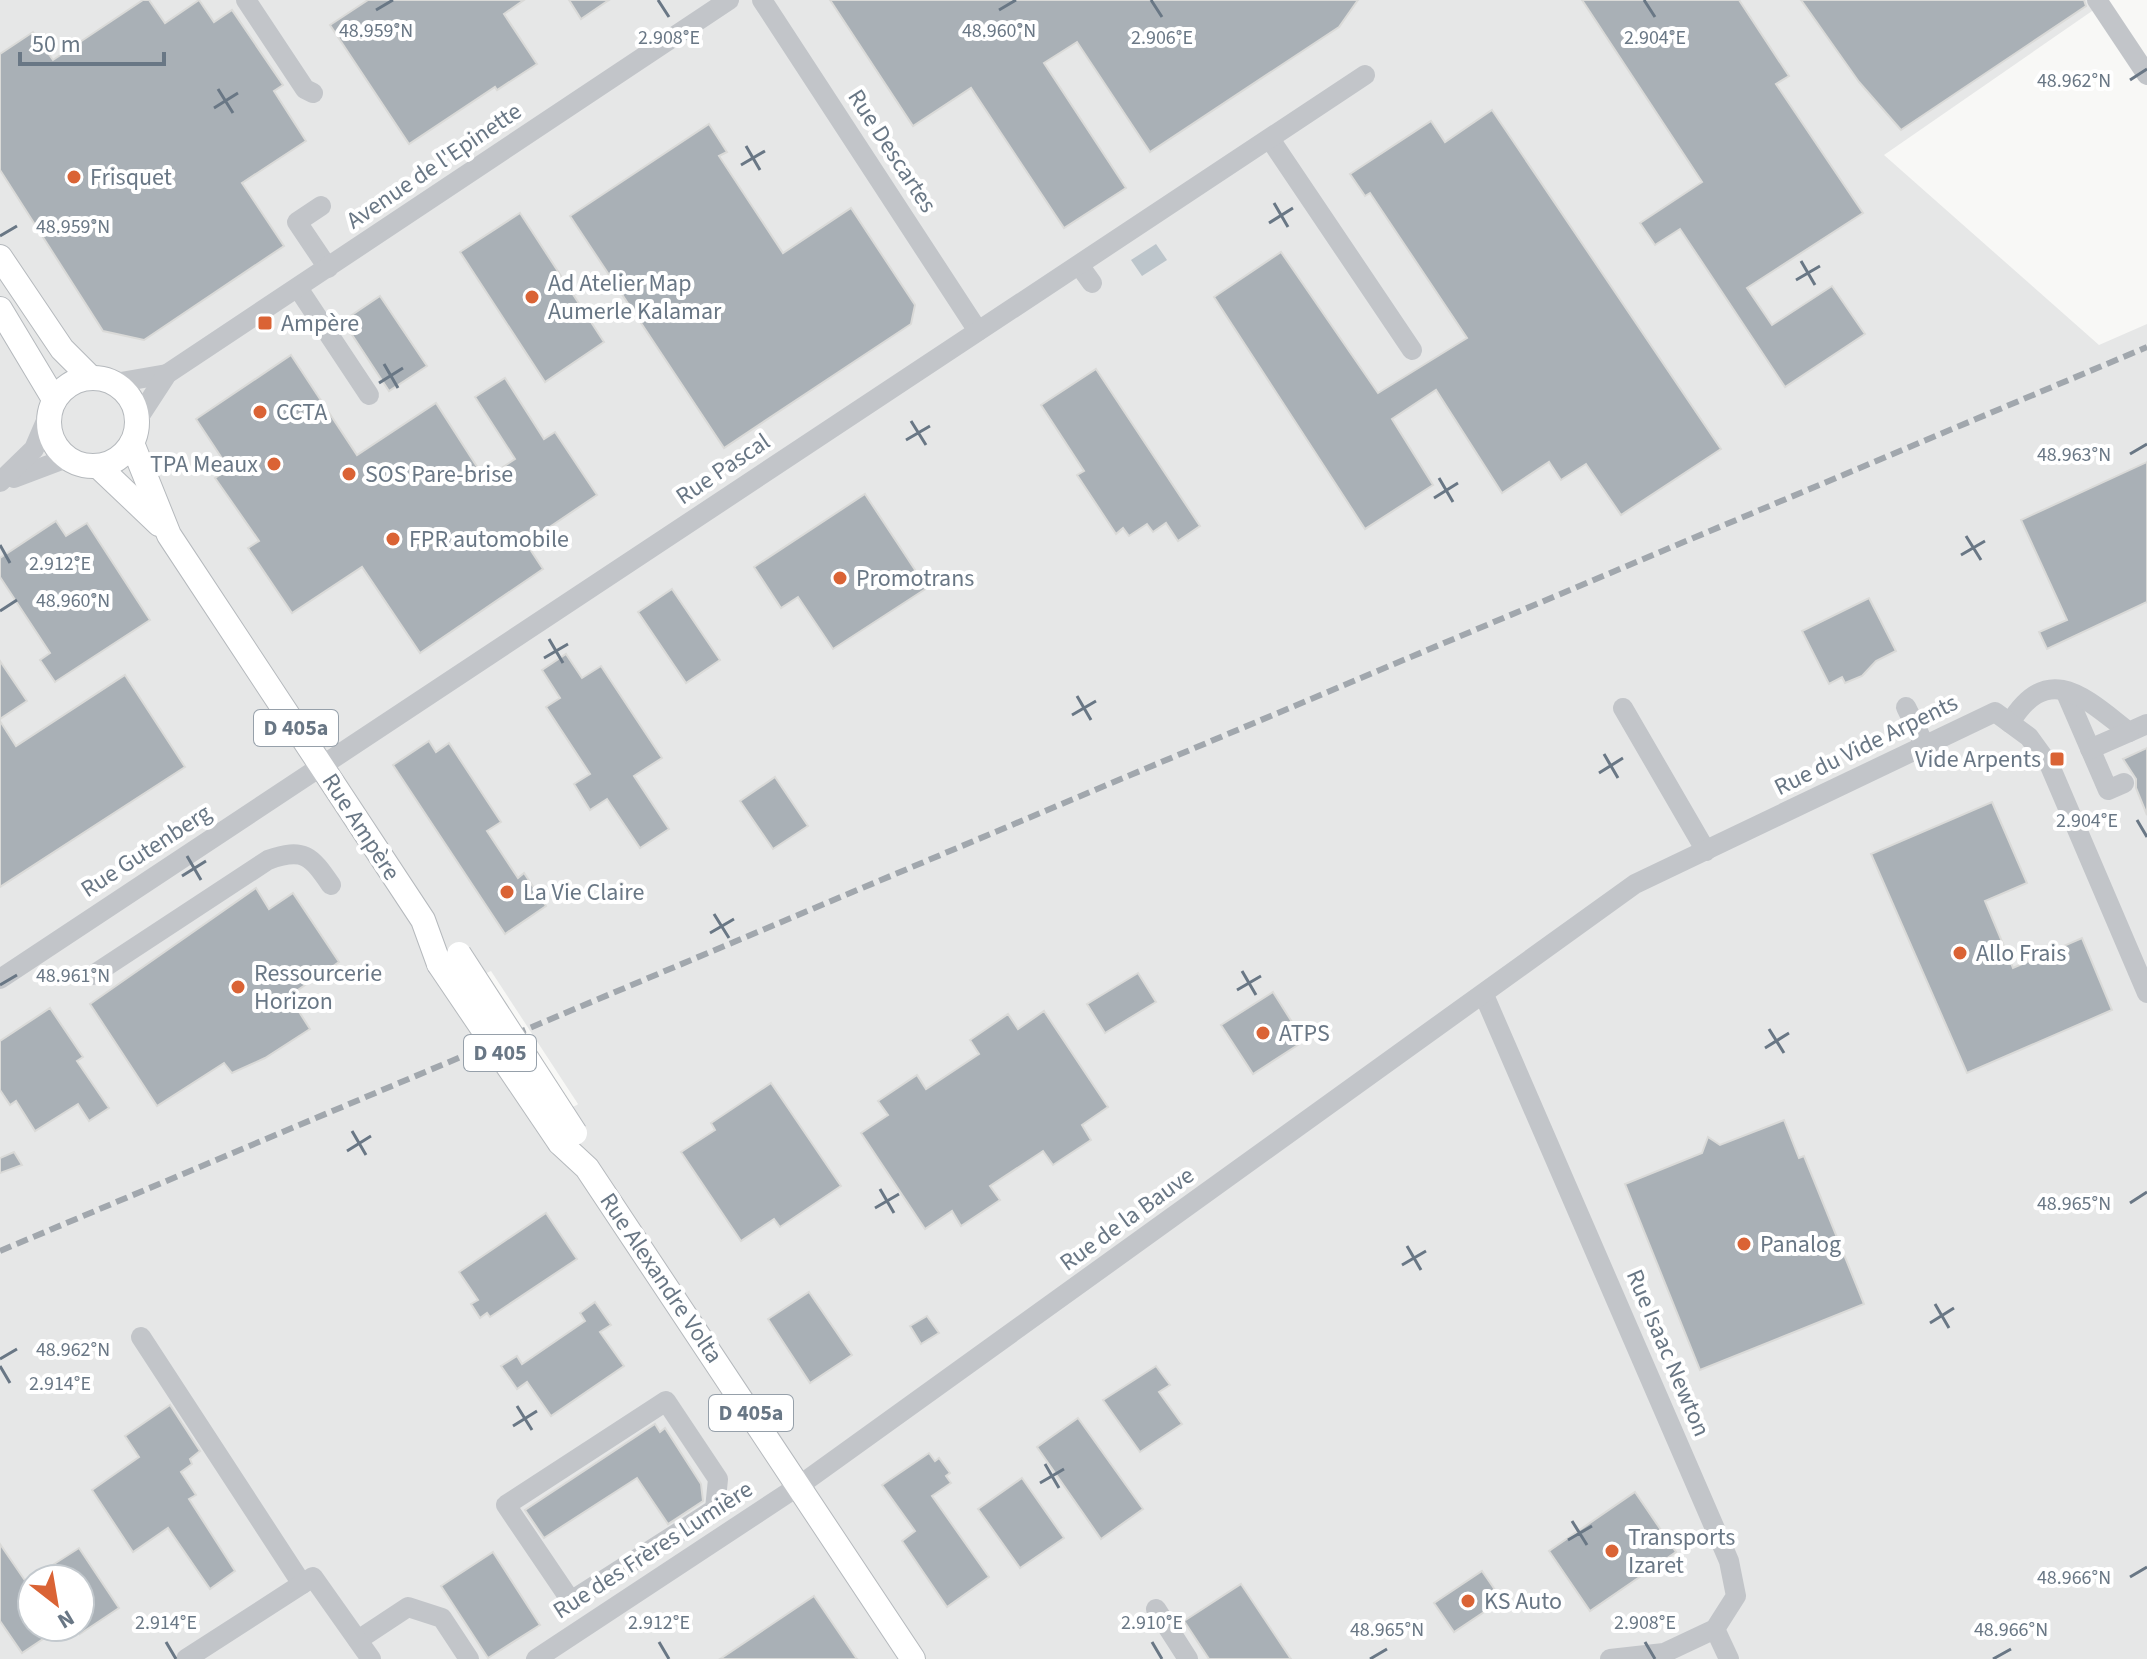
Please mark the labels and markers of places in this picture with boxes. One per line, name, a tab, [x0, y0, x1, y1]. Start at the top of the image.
place label: Frisquet	[90, 160, 172, 195]
marker: Frisquet	[65, 168, 83, 186]
place label: Ad Atelier Map Aumerle Kalamar	[548, 266, 722, 329]
marker: Ad Atelier Map Aumerle Kalamar	[523, 288, 541, 306]
place label: Ampère	[281, 306, 359, 341]
marker: Ampère	[256, 314, 274, 332]
place label: CCTA	[276, 395, 327, 430]
marker: CCTA	[251, 403, 269, 421]
place label: TPA Meaux	[150, 447, 258, 482]
marker: TPA Meaux	[265, 455, 283, 473]
place label: SOS Pare-brise	[365, 457, 513, 492]
marker: SOS Pare-brise	[340, 465, 358, 483]
place label: FPR automobile	[409, 522, 569, 557]
marker: FPR automobile	[384, 530, 402, 548]
place label: Promotrans	[856, 561, 974, 596]
marker: Promotrans	[831, 569, 849, 587]
place label: Vide Arpents	[1915, 742, 2041, 777]
marker: Vide Arpents	[2048, 750, 2066, 768]
place label: La Vie Claire	[523, 875, 644, 910]
marker: La Vie Claire	[498, 883, 516, 901]
place label: Allo Frais	[1976, 936, 2066, 971]
marker: Allo Frais	[1951, 944, 1969, 962]
place label: Ressourcerie Horizon	[254, 956, 382, 1019]
marker: Ressourcerie Horizon	[229, 978, 247, 996]
place label: ATPS	[1279, 1016, 1330, 1051]
marker: ATPS	[1254, 1024, 1272, 1042]
place label: Panalog	[1760, 1227, 1841, 1262]
marker: Panalog	[1735, 1235, 1753, 1253]
place label: Transports Izaret	[1628, 1520, 1735, 1583]
marker: Transports Izaret	[1603, 1542, 1621, 1560]
place label: KS Auto	[1484, 1584, 1562, 1619]
marker: KS Auto	[1459, 1592, 1477, 1610]

